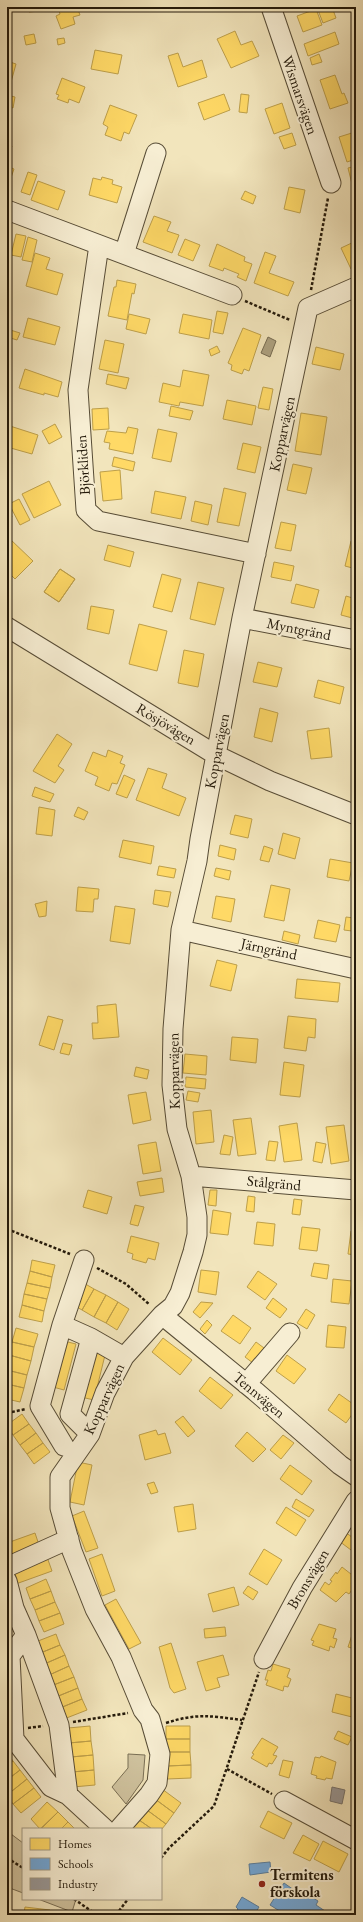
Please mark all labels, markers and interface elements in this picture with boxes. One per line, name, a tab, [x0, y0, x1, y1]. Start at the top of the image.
street label: Wismarsvägen	[278, 53, 323, 137]
street label: Kopparvägen	[264, 394, 299, 473]
street label: Björkliden	[71, 434, 94, 496]
street label: Myntgränd	[265, 613, 333, 644]
street label: Rösjövägen	[133, 698, 200, 749]
street label: Kopparvägen	[200, 711, 233, 790]
street label: Järngränd	[237, 933, 299, 964]
street label: Kopparvägen	[163, 1033, 184, 1109]
street label: Stålgränd	[246, 1171, 302, 1194]
street label: Kopparvägen	[79, 1360, 128, 1437]
street label: Tennvägen	[229, 1367, 289, 1422]
street label: Bronsvägen	[282, 1545, 333, 1612]
legend	[22, 1828, 162, 1900]
text: Homes	[58, 1836, 92, 1852]
text: Schools	[58, 1856, 93, 1872]
place label: Termitens förskola	[270, 1865, 334, 1901]
text: Industry	[58, 1876, 98, 1892]
marker: Termitens förskola	[257, 1879, 267, 1889]

